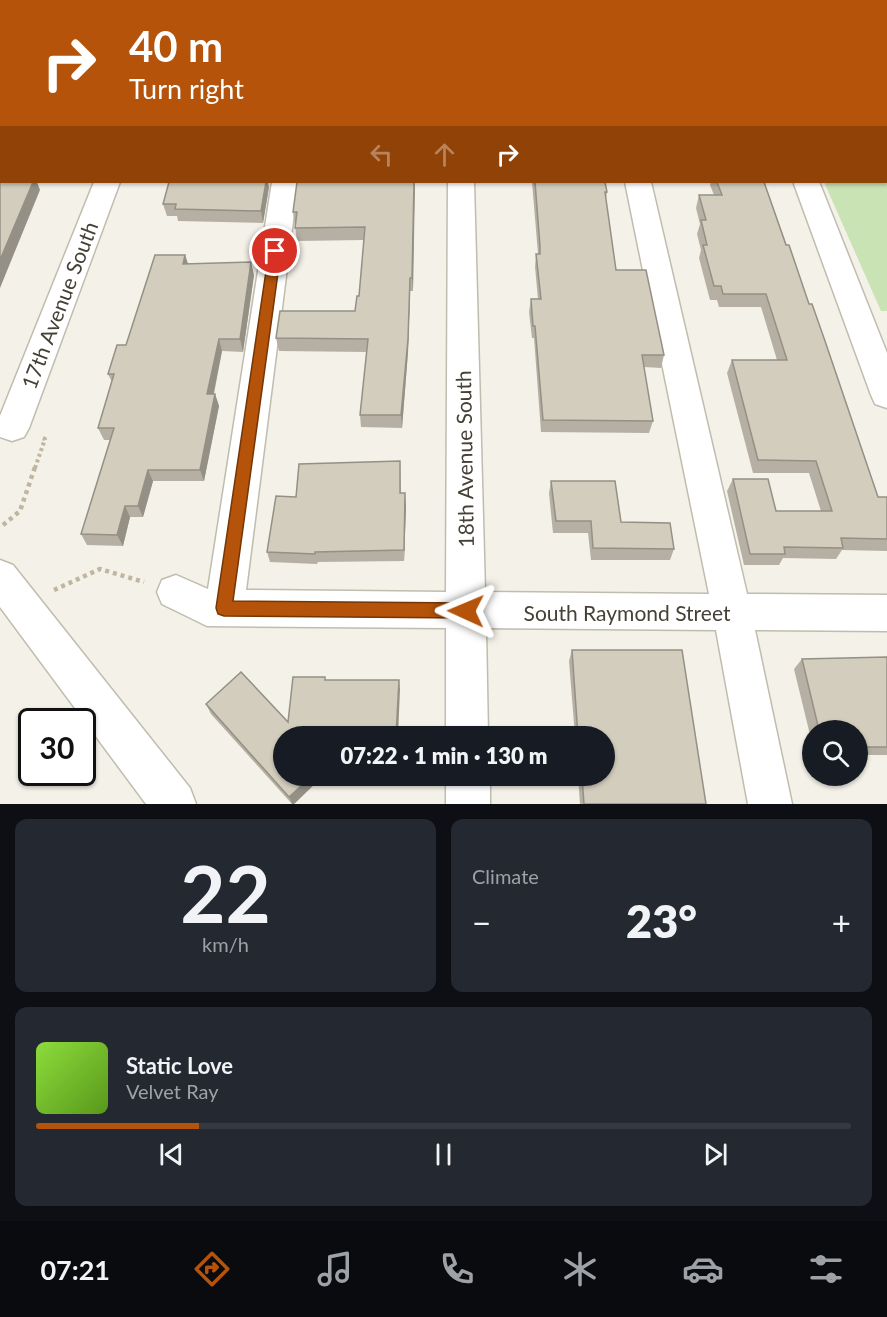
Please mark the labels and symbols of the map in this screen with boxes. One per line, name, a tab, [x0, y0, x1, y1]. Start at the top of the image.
street label: 17th Avenue South	[16, 218, 102, 392]
pin	[249, 225, 300, 276]
street label: 18th Avenue South	[450, 370, 478, 548]
position arrow	[434, 579, 498, 643]
street label: South Raymond Street	[524, 600, 731, 625]
speed limit sign: 30	[18, 708, 96, 786]

